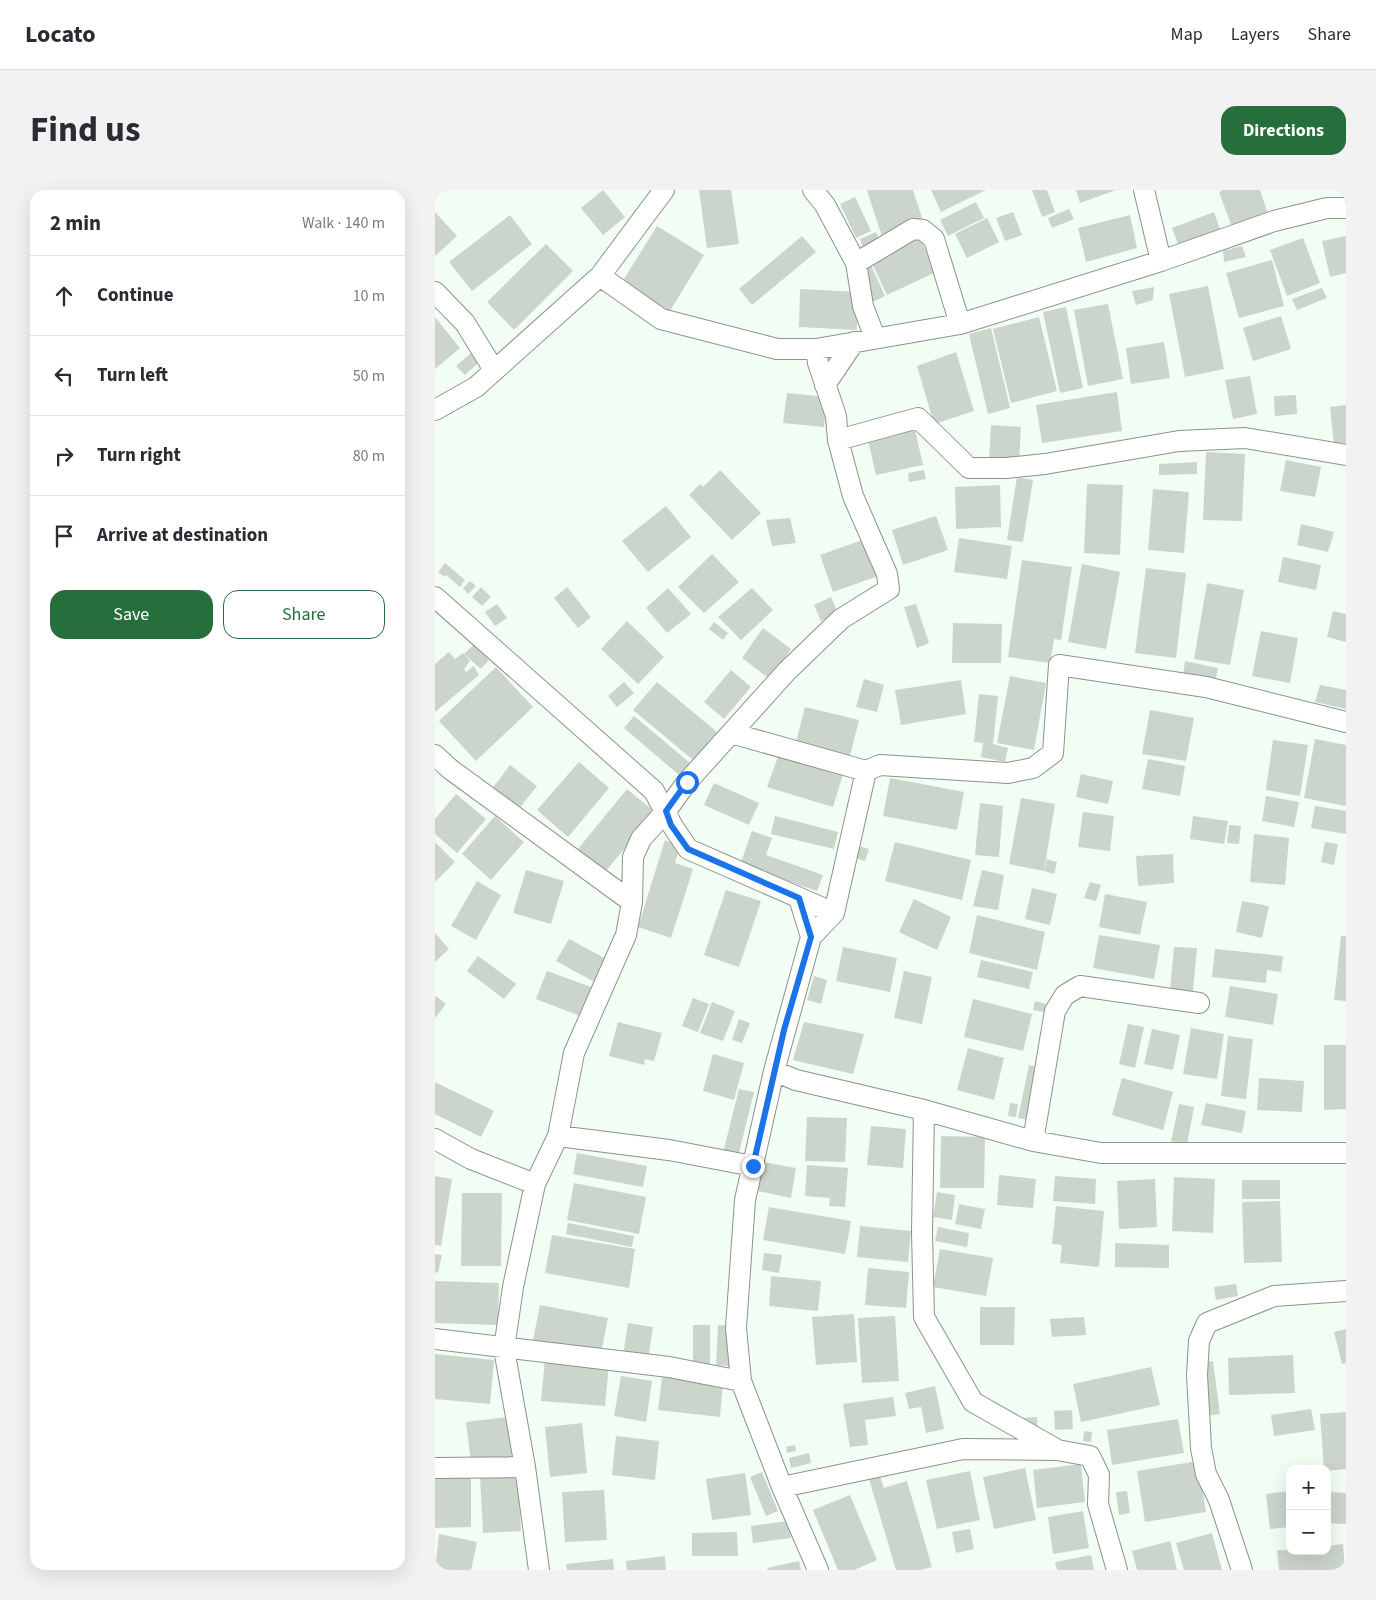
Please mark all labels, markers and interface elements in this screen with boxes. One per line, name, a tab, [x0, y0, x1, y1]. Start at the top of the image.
text: Locato	[25, 17, 96, 52]
text: Map	[1171, 22, 1203, 47]
text: Layers	[1231, 22, 1280, 47]
text: Share	[1308, 22, 1351, 47]
text: Find us	[30, 105, 140, 155]
button: Directions	[1221, 106, 1346, 155]
text: 2 min	[50, 208, 101, 238]
text: Walk · 140 m	[302, 212, 385, 234]
icon: ahead	[50, 282, 78, 310]
text: Continue	[97, 282, 174, 309]
text: 10 m	[353, 285, 385, 307]
icon: left	[50, 362, 78, 390]
text: Turn left	[97, 362, 168, 389]
text: 50 m	[353, 365, 385, 387]
icon: right	[50, 442, 78, 470]
text: Turn right	[97, 442, 181, 469]
text: 80 m	[353, 445, 385, 467]
icon: arrive	[50, 522, 78, 550]
text: Arrive at destination	[97, 522, 268, 549]
button: Save	[50, 590, 213, 639]
button: Share	[223, 590, 385, 639]
route start	[676, 771, 699, 794]
route end	[742, 1155, 765, 1178]
map controls	[1286, 1465, 1331, 1555]
button: +	[1286, 1465, 1331, 1510]
button: −	[1286, 1510, 1331, 1555]

